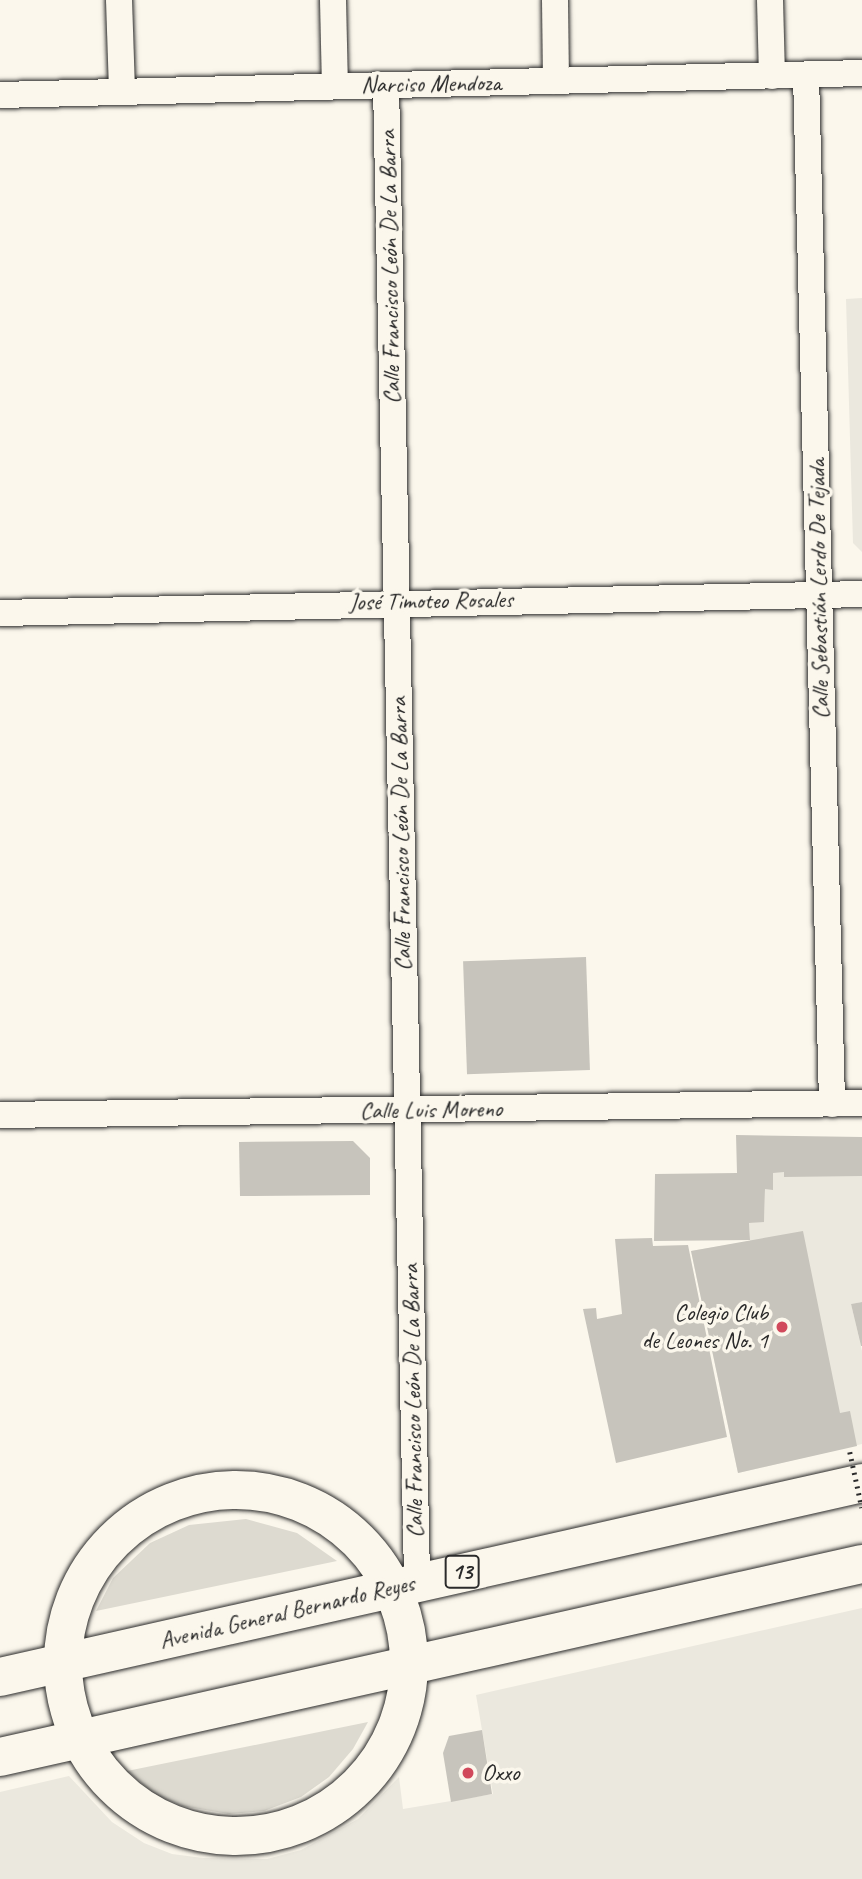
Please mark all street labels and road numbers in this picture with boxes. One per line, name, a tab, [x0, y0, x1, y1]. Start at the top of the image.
street label: Narciso Mendoza	[361, 68, 501, 100]
street label: Calle Francisco León De La Barra	[373, 129, 407, 405]
street label: Calle Sebastián Lerdo De Tejada	[802, 459, 836, 719]
street label: José Timoteo Rosales	[349, 585, 513, 617]
street label: Calle Francisco León De La Barra	[384, 696, 418, 972]
street label: Calle Luis Moreno	[360, 1094, 502, 1126]
street label: Calle Francisco León De La Barra	[396, 1263, 430, 1539]
road number: 13	[444, 1553, 480, 1592]
street label: Avenida General Bernardo Reyes	[157, 1569, 417, 1655]

